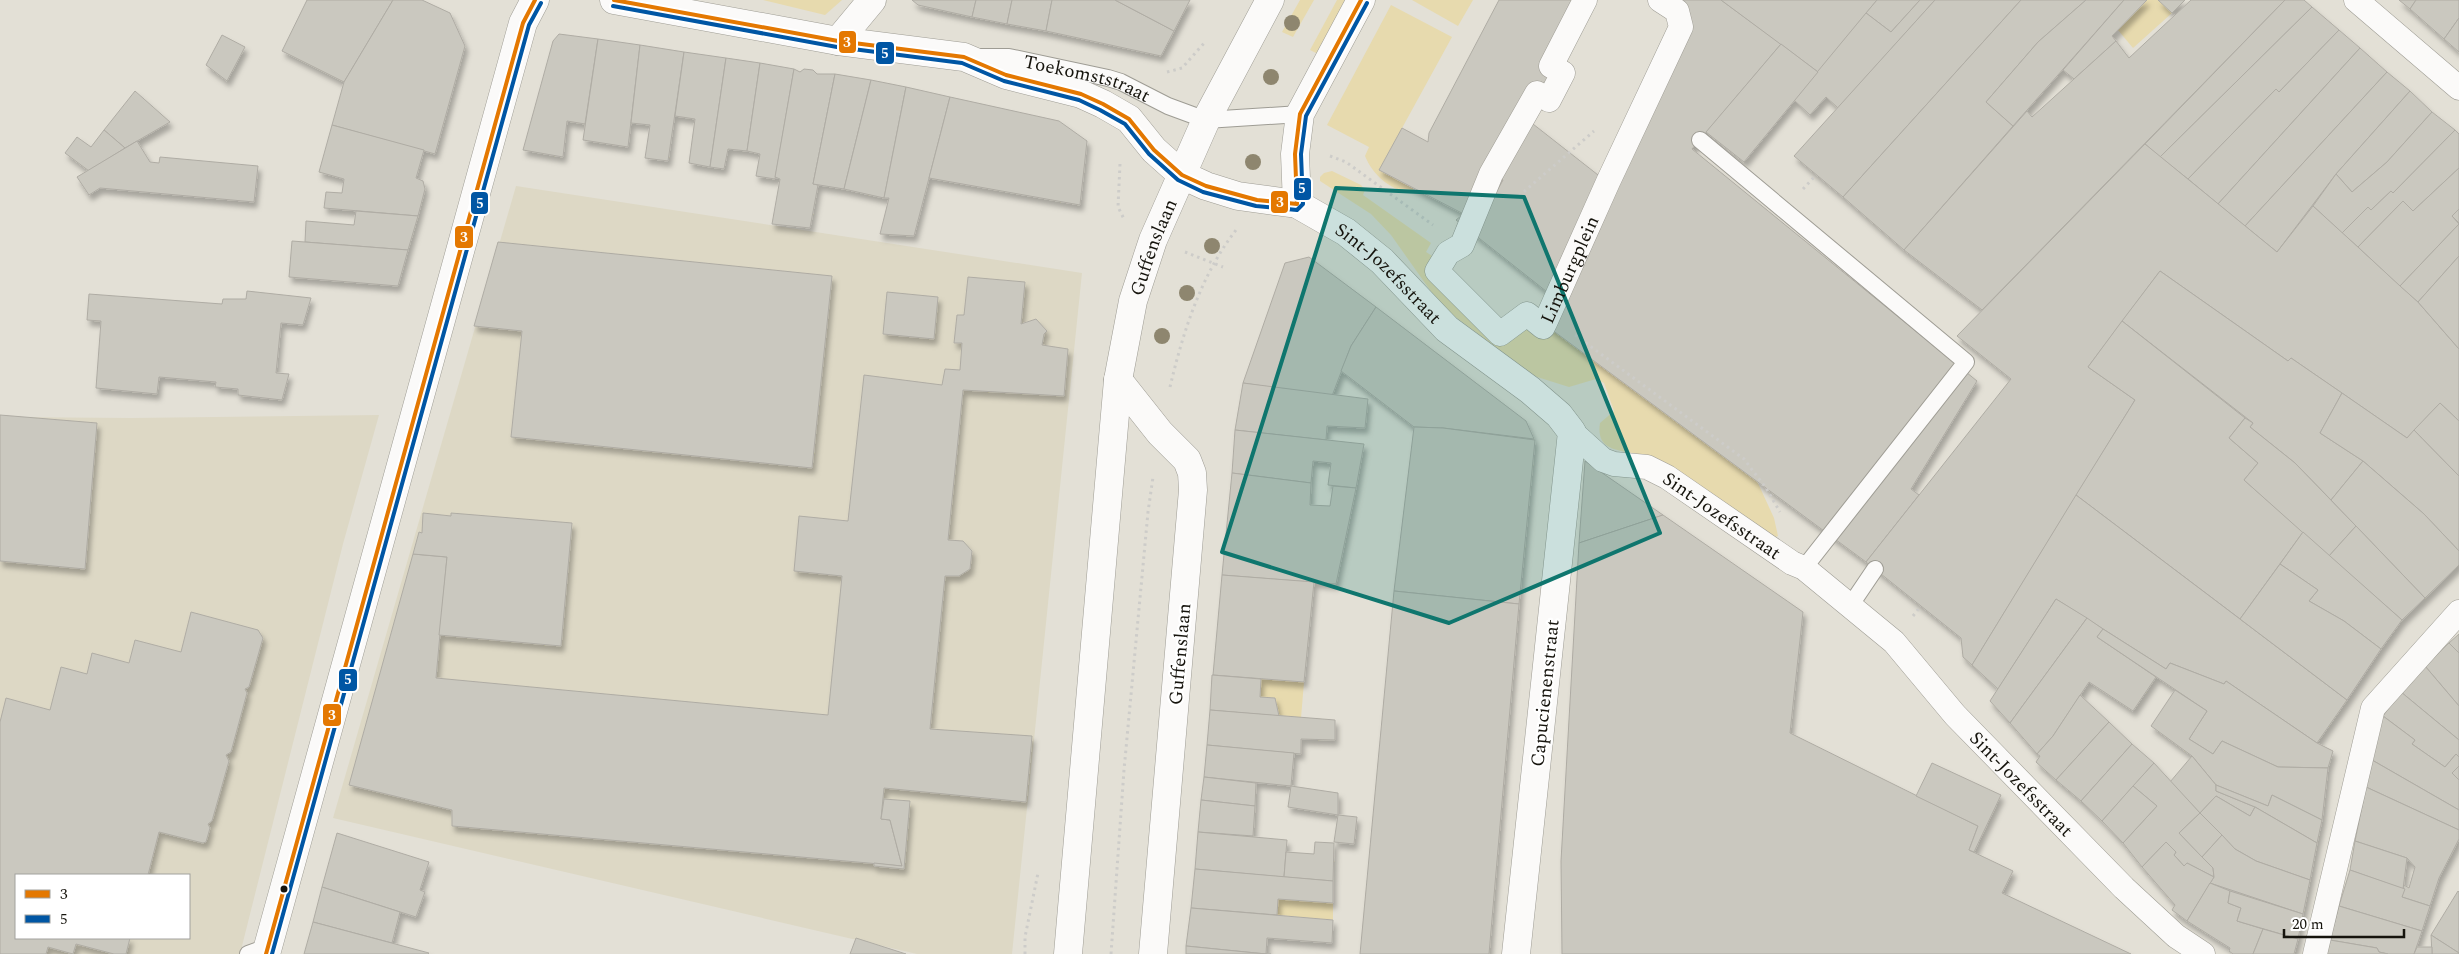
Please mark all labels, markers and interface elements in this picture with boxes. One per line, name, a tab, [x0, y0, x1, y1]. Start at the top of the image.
line badge: 3	[838, 30, 857, 54]
text: 3	[843, 32, 851, 53]
line badge: 5	[875, 41, 895, 65]
text: 5	[881, 43, 889, 64]
street label: Toekomststraat	[1021, 47, 1155, 111]
line badge: 5	[1293, 177, 1312, 201]
text: 5	[1298, 178, 1306, 199]
line badge: 3	[1270, 190, 1289, 214]
line badge: 5	[470, 191, 489, 215]
text: 3	[1276, 192, 1284, 213]
text: 5	[476, 193, 484, 214]
street label: Guffenslaan	[1123, 194, 1186, 300]
street label: Limburgplein	[1533, 211, 1607, 329]
street label: Sint-Jozefsstraat	[1329, 216, 1448, 332]
line badge: 3	[454, 225, 474, 249]
text: 3	[460, 227, 468, 248]
street label: Sint-Jozefsstraat	[1656, 465, 1787, 568]
street label: Guffenslaan	[1162, 602, 1199, 706]
street label: Capucienenstraat	[1523, 618, 1568, 768]
line badge: 5	[338, 668, 358, 692]
text: 5	[344, 669, 352, 690]
line badge: 3	[322, 703, 342, 727]
text: 3	[328, 705, 336, 726]
street label: Sint-Jozefsstraat	[1962, 725, 2080, 844]
legend	[15, 874, 190, 939]
text: 3	[60, 883, 68, 906]
unlabelled marker	[279, 884, 289, 894]
scale bar	[2284, 906, 2404, 938]
text: 5	[60, 908, 68, 931]
text: 20 m	[2292, 913, 2324, 936]

